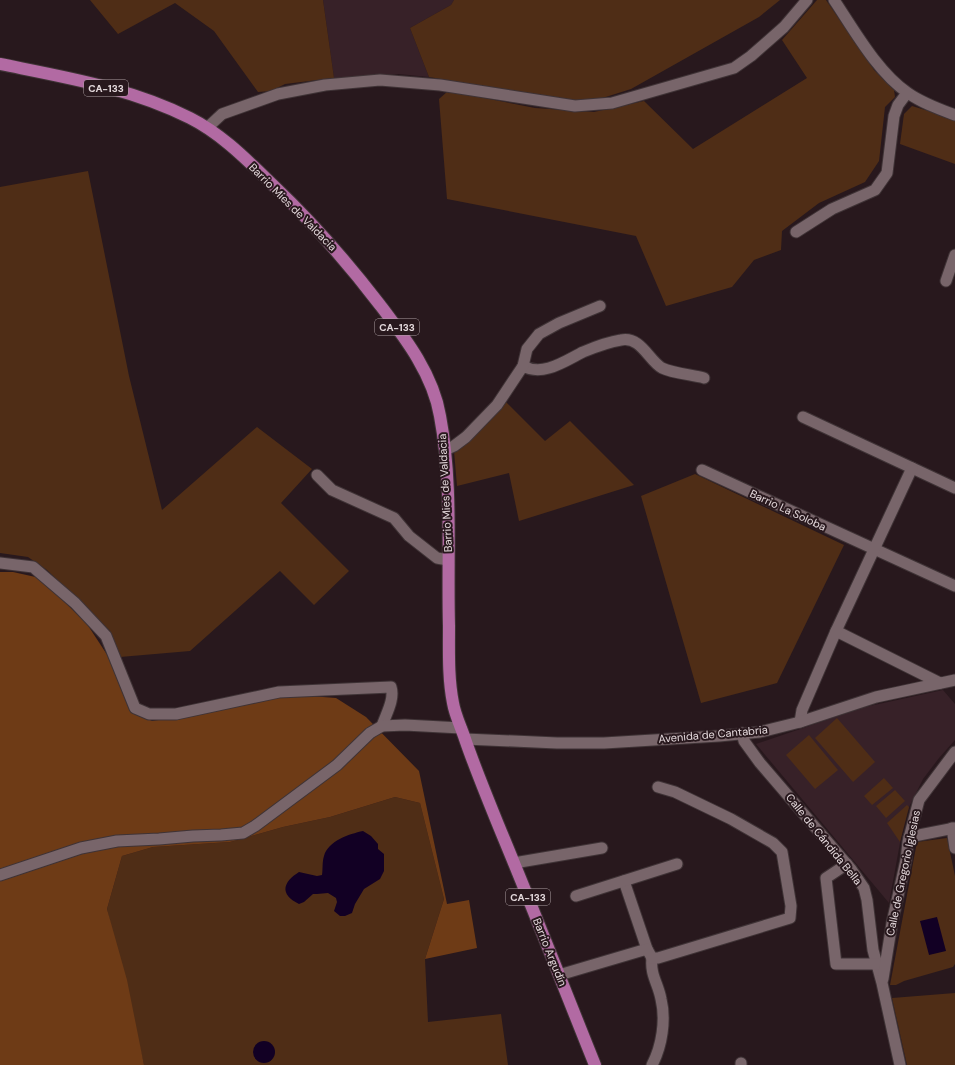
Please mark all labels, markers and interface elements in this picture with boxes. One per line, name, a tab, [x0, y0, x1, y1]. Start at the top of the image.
road number: CA-133	[84, 80, 128, 96]
street label: Barrio Mies de Valdacia	[246, 160, 340, 254]
road number: CA-133	[375, 319, 419, 335]
street label: Barrio Mies de Valdacia	[435, 433, 455, 553]
street label: Barrio La Soloba	[748, 486, 828, 534]
street label: Avenida de Cantabria	[658, 722, 768, 746]
street label: Calle de Cándida Bella	[783, 791, 865, 887]
street label: Calle de Gregorio Iglesias	[883, 809, 923, 937]
road number: CA-133	[506, 889, 550, 905]
street label: Barrio Argudín	[530, 916, 570, 988]

